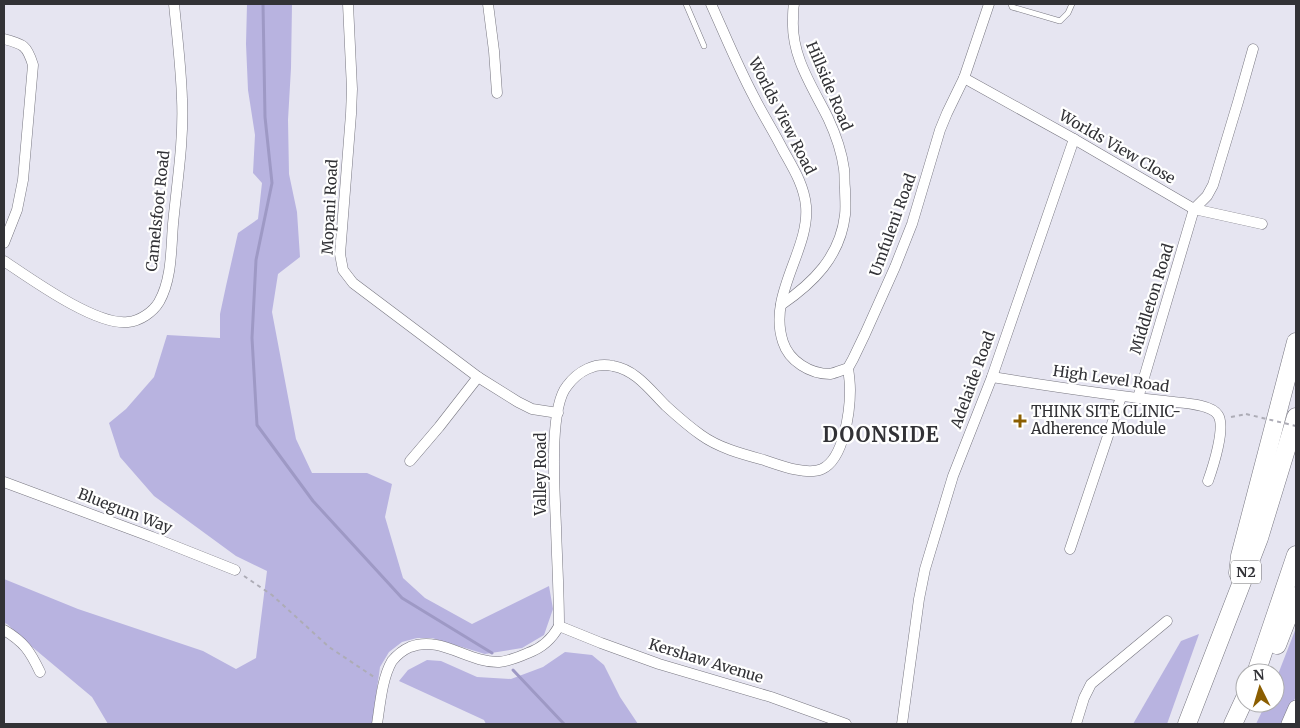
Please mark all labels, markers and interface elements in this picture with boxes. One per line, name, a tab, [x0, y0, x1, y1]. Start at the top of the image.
street label: Hillside Road	[802, 38, 857, 133]
street label: Worlds View Road	[744, 53, 820, 178]
street label: Worlds View Close	[1055, 105, 1179, 188]
street label: Camelsfoot Road	[142, 149, 173, 272]
street label: Mopani Road	[318, 159, 341, 255]
street label: Umfuleni Road	[865, 171, 920, 279]
street label: Middleton Road	[1126, 241, 1177, 356]
street label: Adelaide Road	[946, 329, 999, 432]
street label: High Level Road	[1052, 361, 1170, 396]
place label: THINK SITE CLINIC- Adherence Module	[1030, 402, 1181, 438]
marker: THINK SITE CLINIC- Adherence Module	[1013, 414, 1027, 428]
district label: DOONSIDE	[823, 422, 939, 447]
street label: Valley Road	[531, 432, 550, 517]
street label: Bluegum Way	[75, 484, 175, 537]
road number: N2	[1231, 560, 1261, 584]
street label: Kershaw Avenue	[647, 634, 766, 687]
north arrow	[1235, 663, 1285, 713]
text: N	[1253, 666, 1265, 684]

